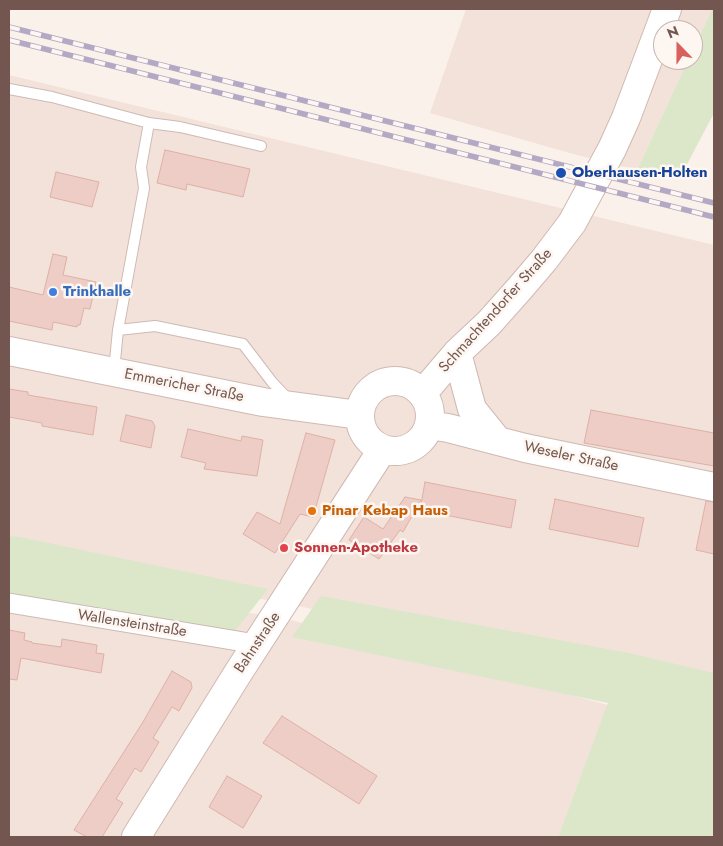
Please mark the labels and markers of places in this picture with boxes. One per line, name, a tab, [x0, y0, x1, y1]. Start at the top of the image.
place label: Oberhausen-Holten	[572, 164, 708, 182]
marker: Oberhausen-Holten	[554, 166, 568, 180]
place label: Trinkhalle	[63, 283, 131, 301]
marker: Trinkhalle	[47, 286, 59, 298]
place label: Pinar Kebap Haus	[322, 502, 448, 520]
marker: Pinar Kebap Haus	[306, 505, 318, 517]
place label: Sonnen-Apotheke	[294, 539, 418, 557]
marker: Sonnen-Apotheke	[278, 542, 290, 554]

